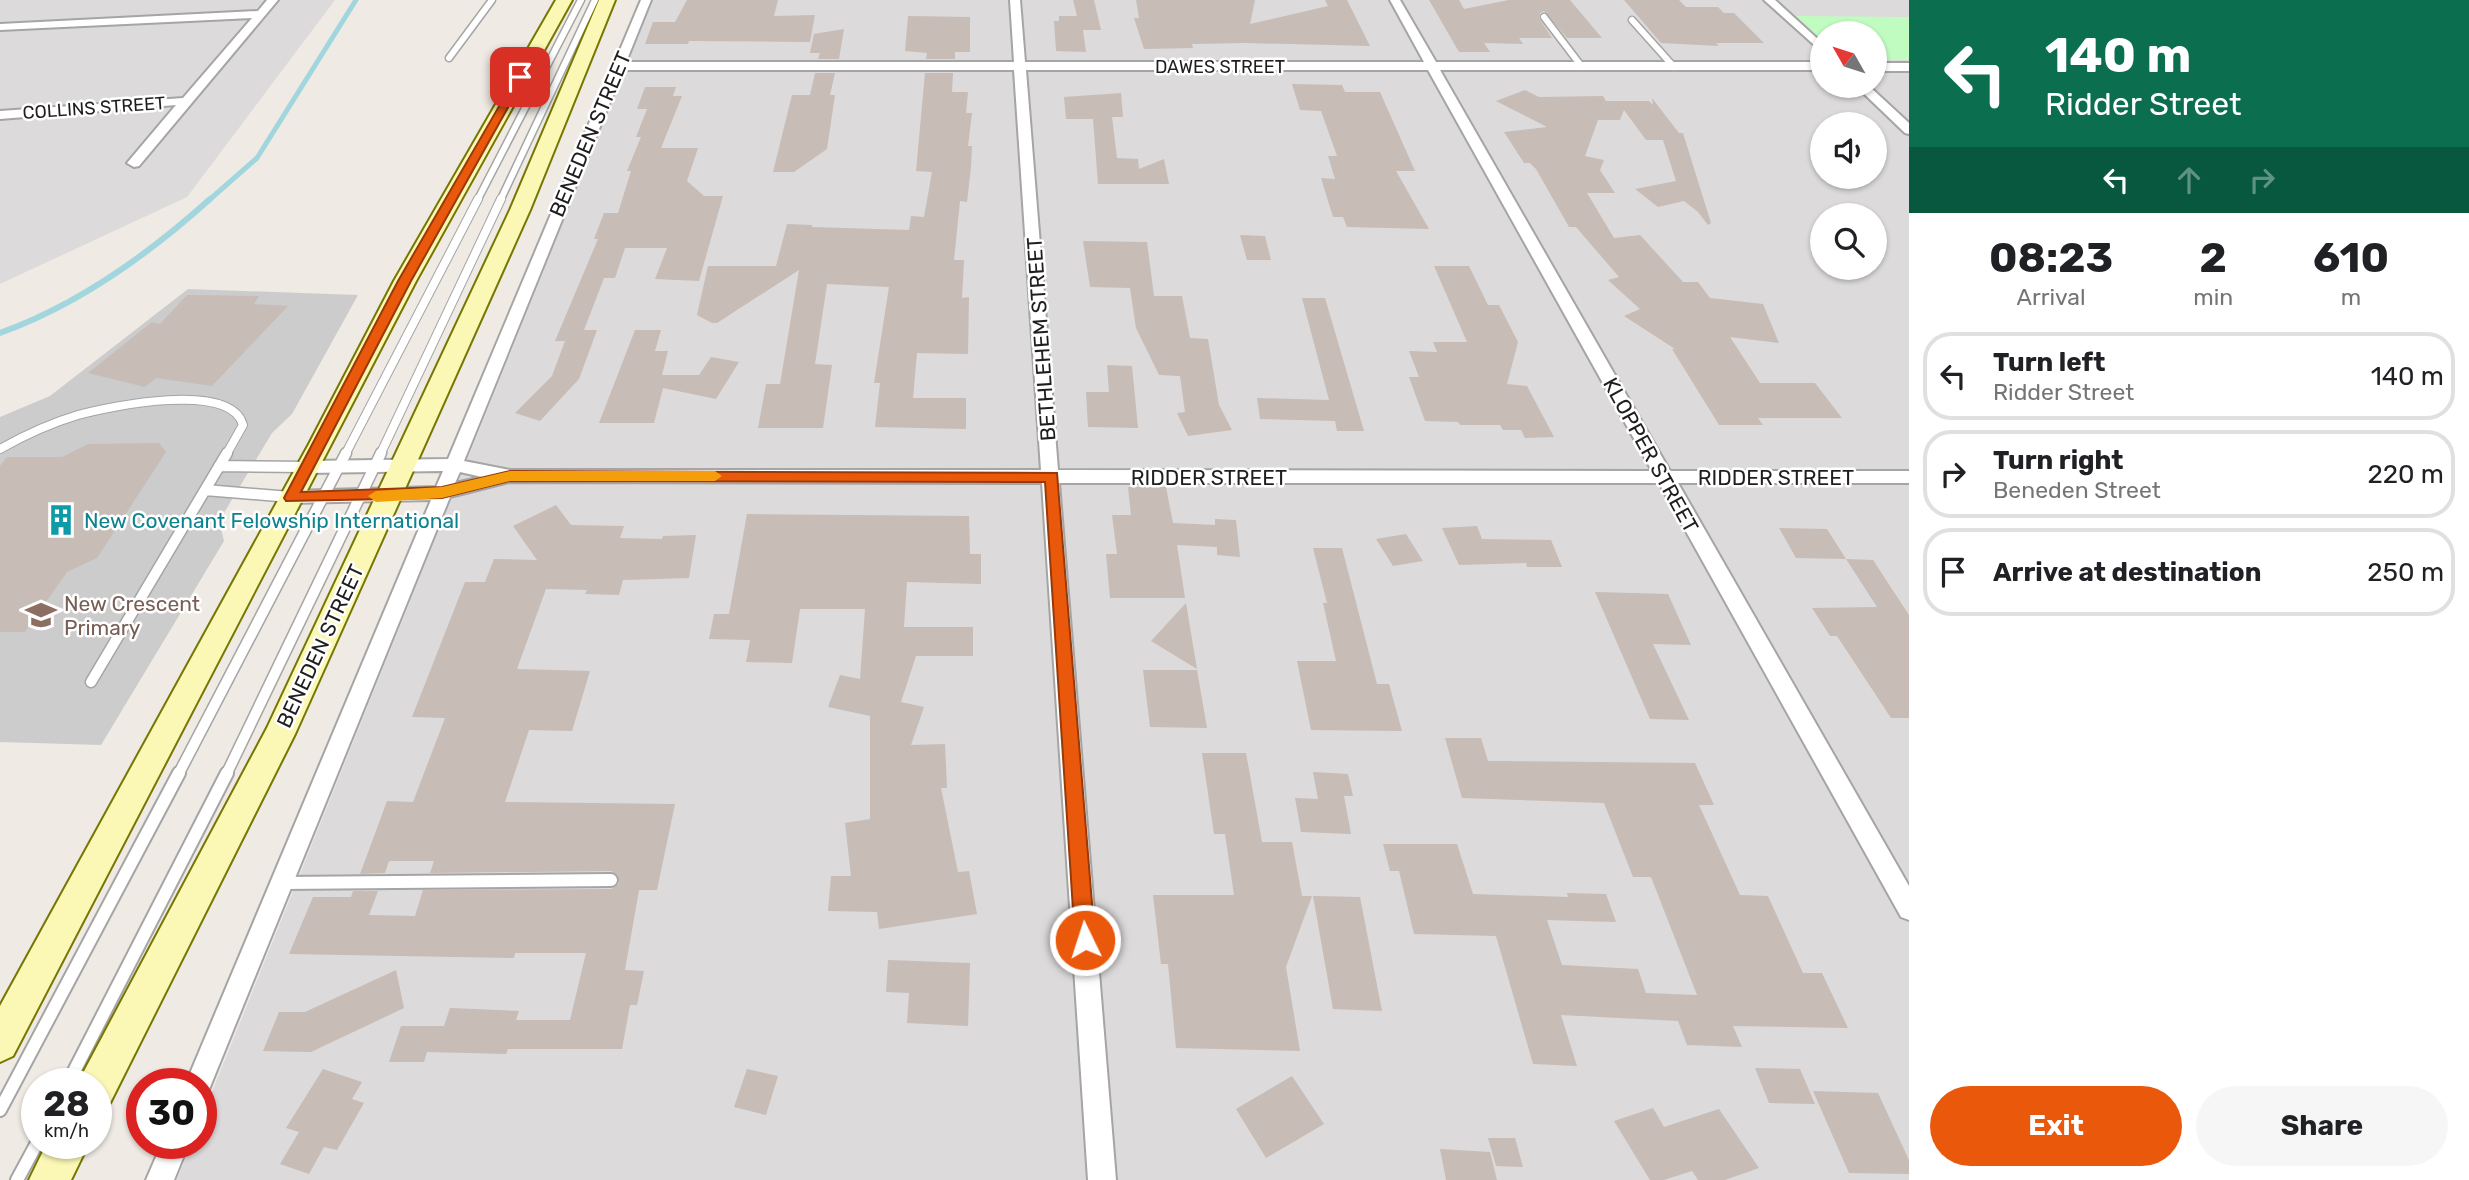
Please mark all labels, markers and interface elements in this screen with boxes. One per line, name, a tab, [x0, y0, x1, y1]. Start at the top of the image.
north arrow	[1810, 21, 1886, 98]
map controls	[1810, 21, 1887, 280]
text: 140 m	[2045, 26, 2191, 84]
icon: left	[1930, 28, 2021, 119]
pin	[490, 47, 550, 107]
street label: BENEDEN STREET	[544, 47, 636, 221]
street label: DAWES STREET	[1155, 56, 1285, 78]
icon: arrive	[501, 58, 539, 96]
text: Ridder Street	[2045, 85, 2242, 123]
street label: COLLINS STREET	[22, 92, 166, 124]
button: sound	[1810, 112, 1887, 189]
icon: left	[2097, 161, 2135, 199]
icon: ahead	[2170, 161, 2208, 199]
icon: right	[2243, 161, 2281, 199]
button: search	[1810, 203, 1887, 280]
text: 08:23	[1989, 233, 2113, 283]
text: 2	[2200, 233, 2227, 283]
text: 610	[2313, 233, 2389, 283]
street label: BETHLEHEM STREET	[1021, 236, 1061, 442]
text: Arrival	[2017, 283, 2086, 311]
text: min	[2193, 283, 2233, 311]
text: m	[2341, 283, 2361, 311]
text: Turn left	[1993, 347, 2105, 378]
icon: left	[1934, 357, 1972, 395]
text: 140 m	[2371, 361, 2444, 392]
street label: KLOPPER STREET	[1598, 373, 1704, 537]
text: Ridder Street	[1993, 378, 2134, 406]
text: Turn right	[1993, 445, 2123, 476]
icon: right	[1934, 455, 1972, 493]
text: 220 m	[2367, 459, 2444, 490]
street label: RIDDER STREET	[1131, 465, 1287, 490]
street label: RIDDER STREET	[1698, 465, 1854, 490]
text: Beneden Street	[1993, 476, 2161, 504]
building icon: New Covenant Felowship International	[44, 503, 78, 537]
place label: New Covenant Felowship International	[84, 508, 459, 533]
icon: arrive	[1934, 553, 1972, 591]
text: Arrive at destination	[1993, 557, 2261, 588]
text: 250 m	[2367, 557, 2444, 588]
street label: BENEDEN STREET	[271, 560, 369, 732]
place label: New Crescent Primary	[64, 591, 200, 640]
school or university icon: New Crescent Primary	[24, 598, 58, 632]
position arrow	[1048, 903, 1122, 977]
speed limit sign: 30	[126, 1068, 217, 1159]
text: 28	[43, 1083, 90, 1125]
button: Exit	[1930, 1086, 2182, 1166]
button: Share	[2196, 1086, 2448, 1166]
text: km/h	[44, 1120, 89, 1142]

